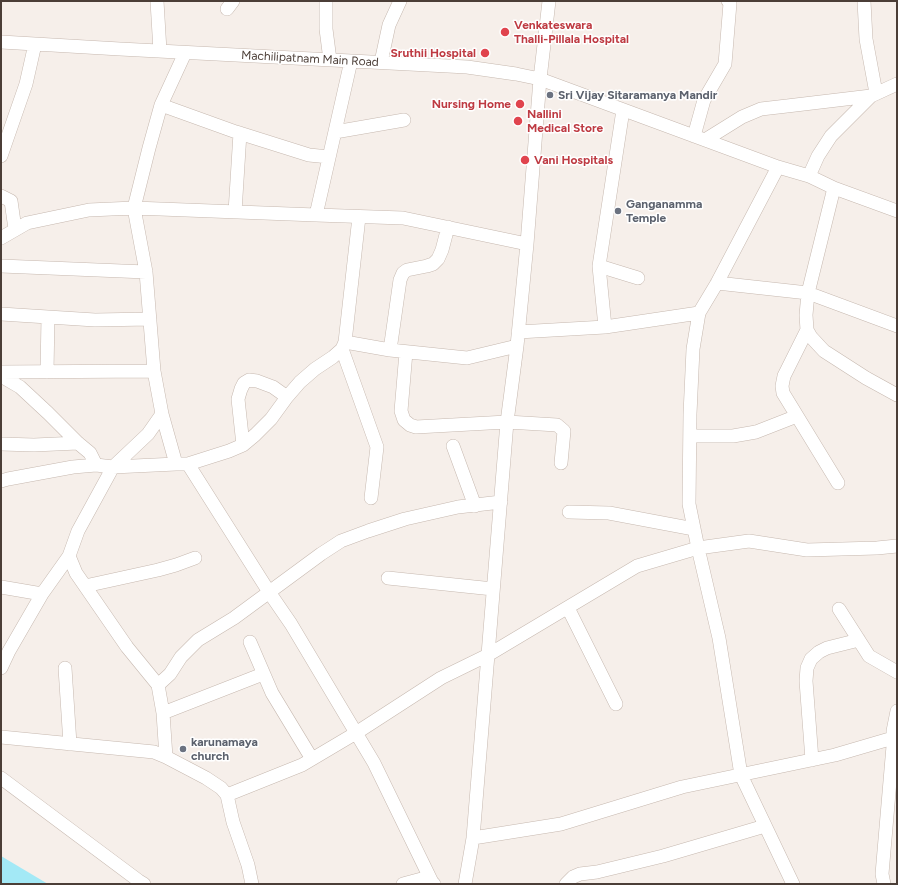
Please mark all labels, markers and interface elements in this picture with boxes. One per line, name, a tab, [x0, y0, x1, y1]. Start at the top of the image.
place label: Venkateswara Thalli-Pillala Hospital	[514, 18, 629, 46]
marker: Venkateswara Thalli-Pillala Hospital	[499, 26, 511, 38]
place label: Sruthii Hospital	[391, 46, 476, 60]
marker: Sruthii Hospital	[479, 47, 491, 59]
street label: Machilipatnam Main Road	[241, 48, 379, 70]
place label: Sri Vijay Sitaramanya Mandir	[558, 88, 717, 102]
marker: Sri Vijay Sitaramanya Mandir	[545, 90, 555, 100]
place label: Nursing Home	[432, 97, 511, 111]
marker: Nursing Home	[514, 98, 526, 110]
place label: Nallini Medical Store	[527, 107, 603, 135]
marker: Nallini Medical Store	[512, 115, 524, 127]
place label: Vani Hospitals	[534, 153, 613, 167]
marker: Vani Hospitals	[519, 154, 531, 166]
place label: Ganganamma Temple	[626, 197, 702, 225]
marker: Ganganamma Temple	[613, 206, 623, 216]
place label: karunamaya church	[191, 735, 258, 763]
marker: karunamaya church	[178, 744, 188, 754]

